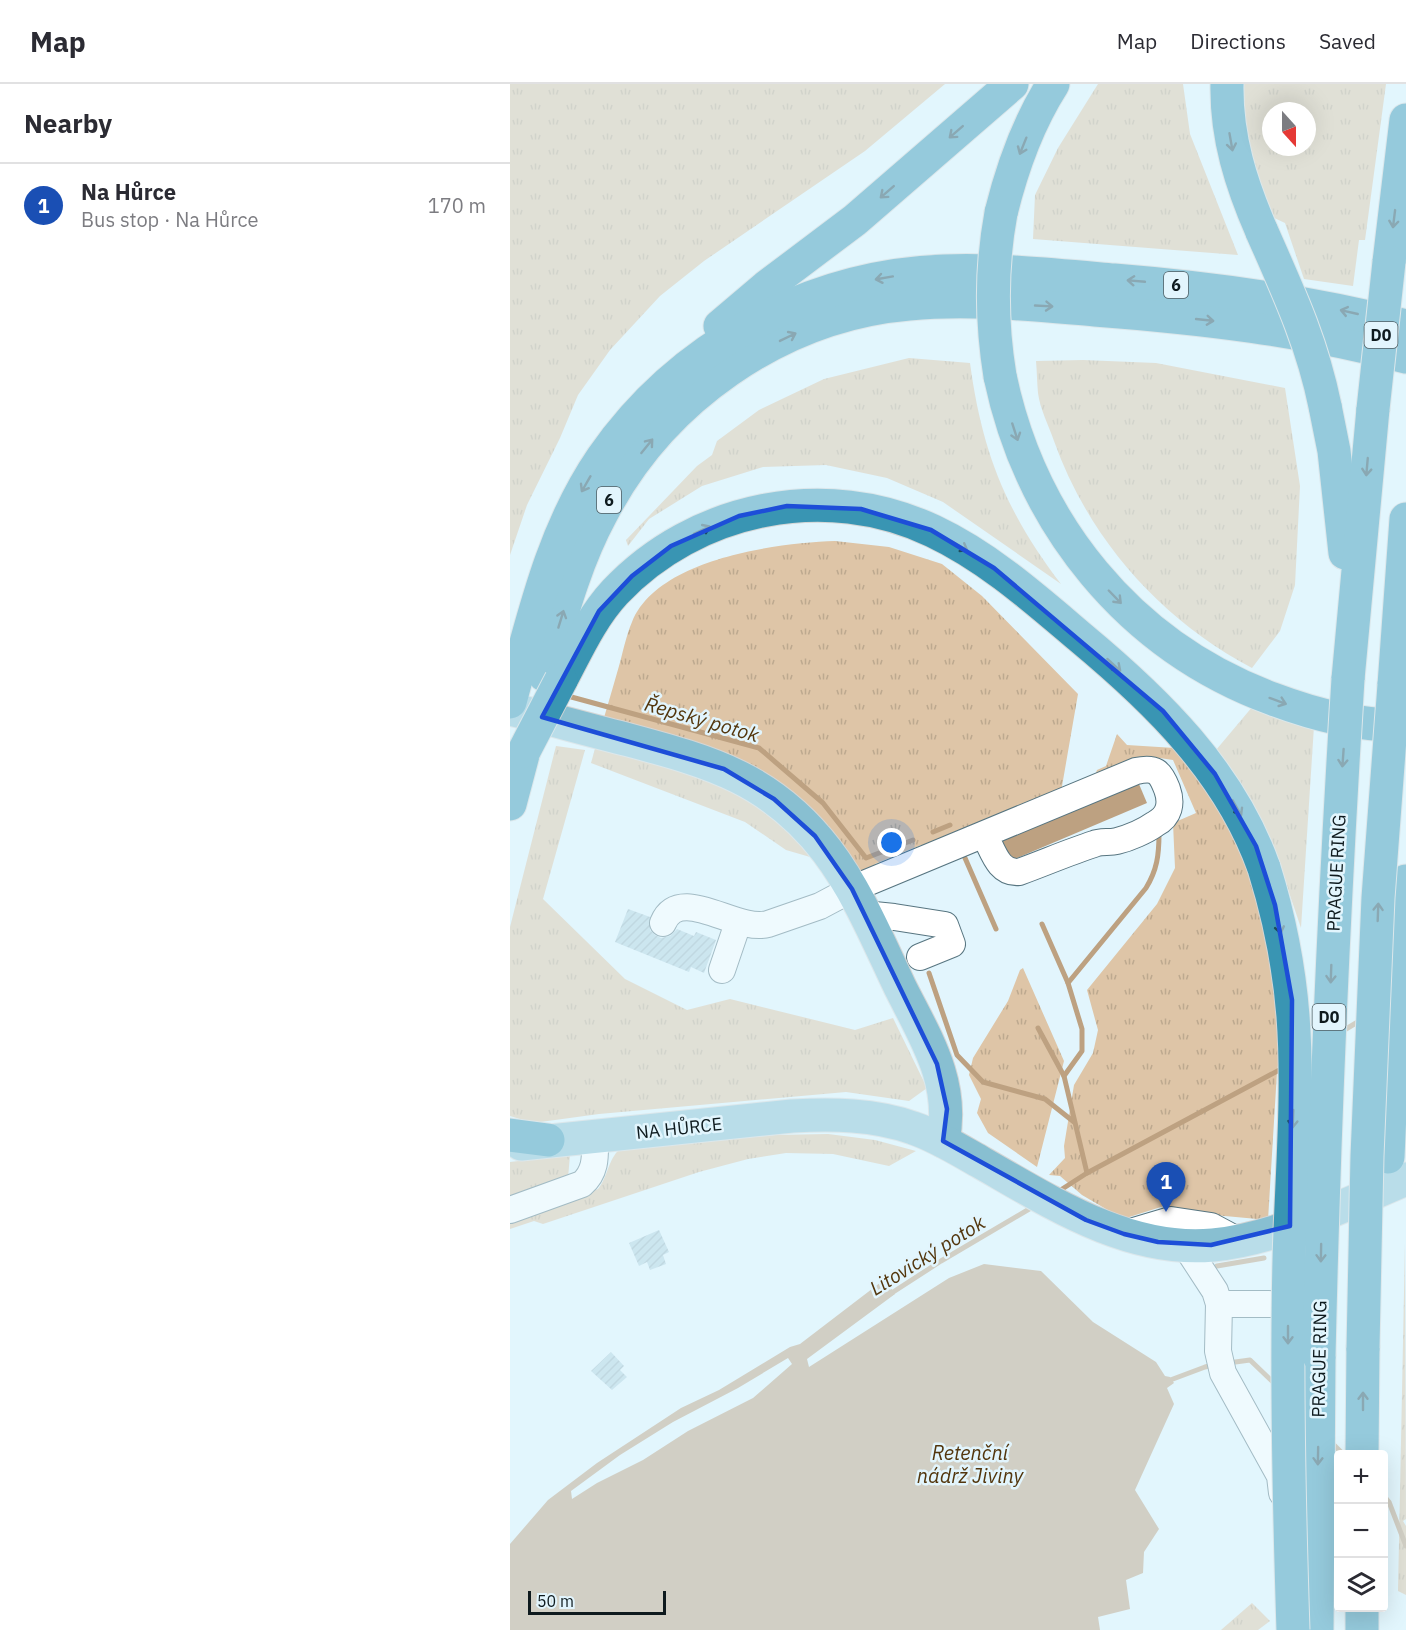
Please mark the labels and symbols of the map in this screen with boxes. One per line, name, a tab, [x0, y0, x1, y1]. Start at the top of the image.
north arrow	[1262, 102, 1316, 156]
one-way arrow	[948, 126, 964, 139]
one-way arrow	[1226, 132, 1237, 151]
one-way arrow	[1017, 136, 1028, 155]
one-way arrow	[880, 185, 895, 199]
one-way arrow	[1388, 209, 1399, 229]
road number: 6	[1164, 272, 1188, 298]
one-way arrow	[875, 273, 894, 284]
one-way arrow	[1126, 275, 1146, 286]
one-way arrow	[1033, 301, 1053, 312]
one-way arrow	[1340, 305, 1359, 317]
one-way arrow	[1195, 315, 1215, 326]
road number: D0	[1364, 322, 1398, 348]
one-way arrow	[779, 330, 797, 342]
one-way arrow	[1010, 422, 1021, 441]
one-way arrow	[640, 438, 653, 454]
one-way arrow	[1361, 457, 1372, 477]
one-way arrow	[580, 475, 592, 492]
road number: 6	[597, 487, 621, 513]
one-way arrow	[692, 524, 710, 535]
one-way arrow	[951, 540, 968, 552]
one-way arrow	[1108, 589, 1123, 604]
one-way arrow	[556, 610, 567, 629]
one-way arrow	[1106, 658, 1121, 672]
water label: Řepský potok	[642, 690, 763, 748]
one-way arrow	[1268, 696, 1287, 707]
one-way arrow	[1337, 748, 1348, 768]
one-way arrow	[1231, 799, 1243, 816]
street label: PRAGUE RING	[1321, 814, 1351, 932]
your location	[877, 828, 906, 857]
one-way arrow	[1372, 902, 1383, 922]
one-way arrow	[1274, 915, 1285, 934]
one-way arrow	[1325, 963, 1336, 983]
road number: D0	[1312, 1004, 1346, 1030]
one-way arrow	[1287, 1108, 1299, 1128]
street label: NA HŮRCE	[635, 1111, 723, 1144]
pin: 1	[1146, 1162, 1186, 1212]
water label: Litovický potok	[864, 1208, 990, 1301]
one-way arrow	[1315, 1242, 1327, 1262]
street label: PRAGUE RING	[1306, 1300, 1332, 1418]
one-way arrow	[1283, 1324, 1294, 1344]
one-way arrow	[1357, 1392, 1369, 1412]
water label: Retenční nádrž Jiviny	[917, 1439, 1025, 1489]
one-way arrow	[1312, 1446, 1324, 1466]
scale bar	[528, 1588, 666, 1616]

